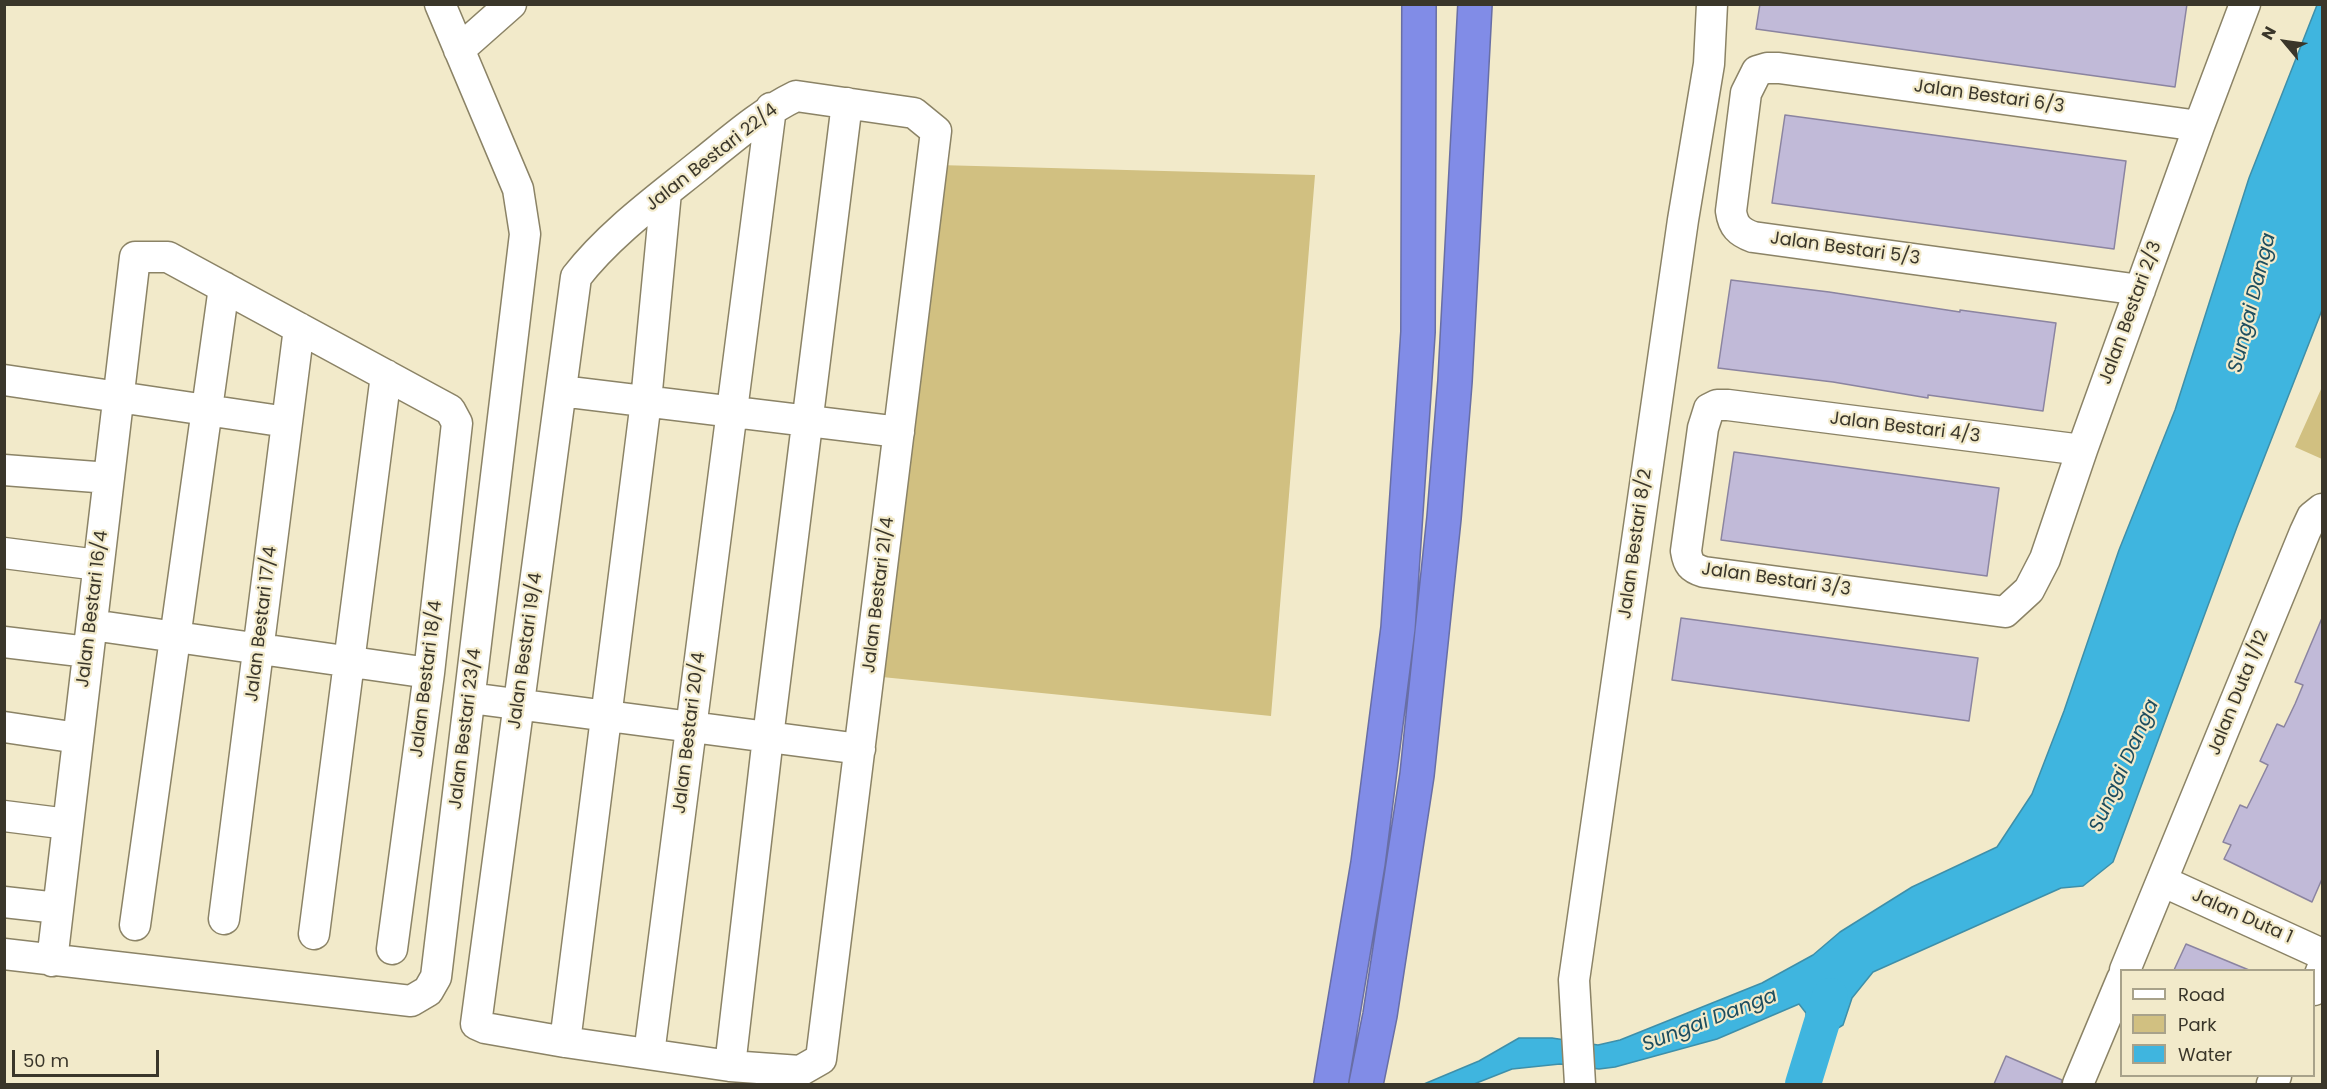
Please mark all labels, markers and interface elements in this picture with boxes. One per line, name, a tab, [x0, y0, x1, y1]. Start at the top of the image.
north arrow	[2255, 12, 2315, 72]
text: N	[2256, 22, 2282, 44]
street label: Jalan Bestari 6/3	[1912, 76, 2066, 118]
street label: Jalan Bestari 22/4	[642, 100, 782, 216]
street label: Jalan Bestari 5/3	[1769, 228, 1921, 270]
water label: Sungai Danga	[2224, 231, 2282, 375]
street label: Jalan Bestari 2/3	[2095, 239, 2167, 387]
street label: Jalan Bestari 4/3	[1829, 408, 1981, 448]
street label: Jalan Bestari 8/2	[1615, 468, 1657, 620]
street label: Jalan Bestari 21/4	[859, 516, 899, 674]
street label: Jalan Bestari 16/4	[73, 529, 113, 689]
street label: Jalan Bestari 17/4	[242, 545, 282, 703]
street label: Jalan Bestari 3/3	[1700, 559, 1852, 601]
street label: Jalan Bestari 19/4	[504, 571, 548, 731]
street label: Jalan Bestari 18/4	[407, 599, 447, 759]
street label: Jalan Duta 1/12	[2204, 627, 2274, 759]
street label: Jalan Bestari 23/4	[445, 647, 487, 811]
street label: Jalan Bestari 20/4	[669, 651, 711, 815]
water label: Sungai Danga	[2085, 696, 2165, 836]
street label: Jalan Duta 1	[2188, 885, 2296, 949]
legend	[2120, 969, 2315, 1077]
text: Road	[2178, 982, 2225, 1007]
water label: Sungai Danga	[1639, 984, 1781, 1058]
text: Park	[2178, 1012, 2217, 1037]
scale bar	[15, 1038, 162, 1076]
text: Water	[2178, 1042, 2232, 1067]
text: 50 m	[23, 1048, 69, 1073]

